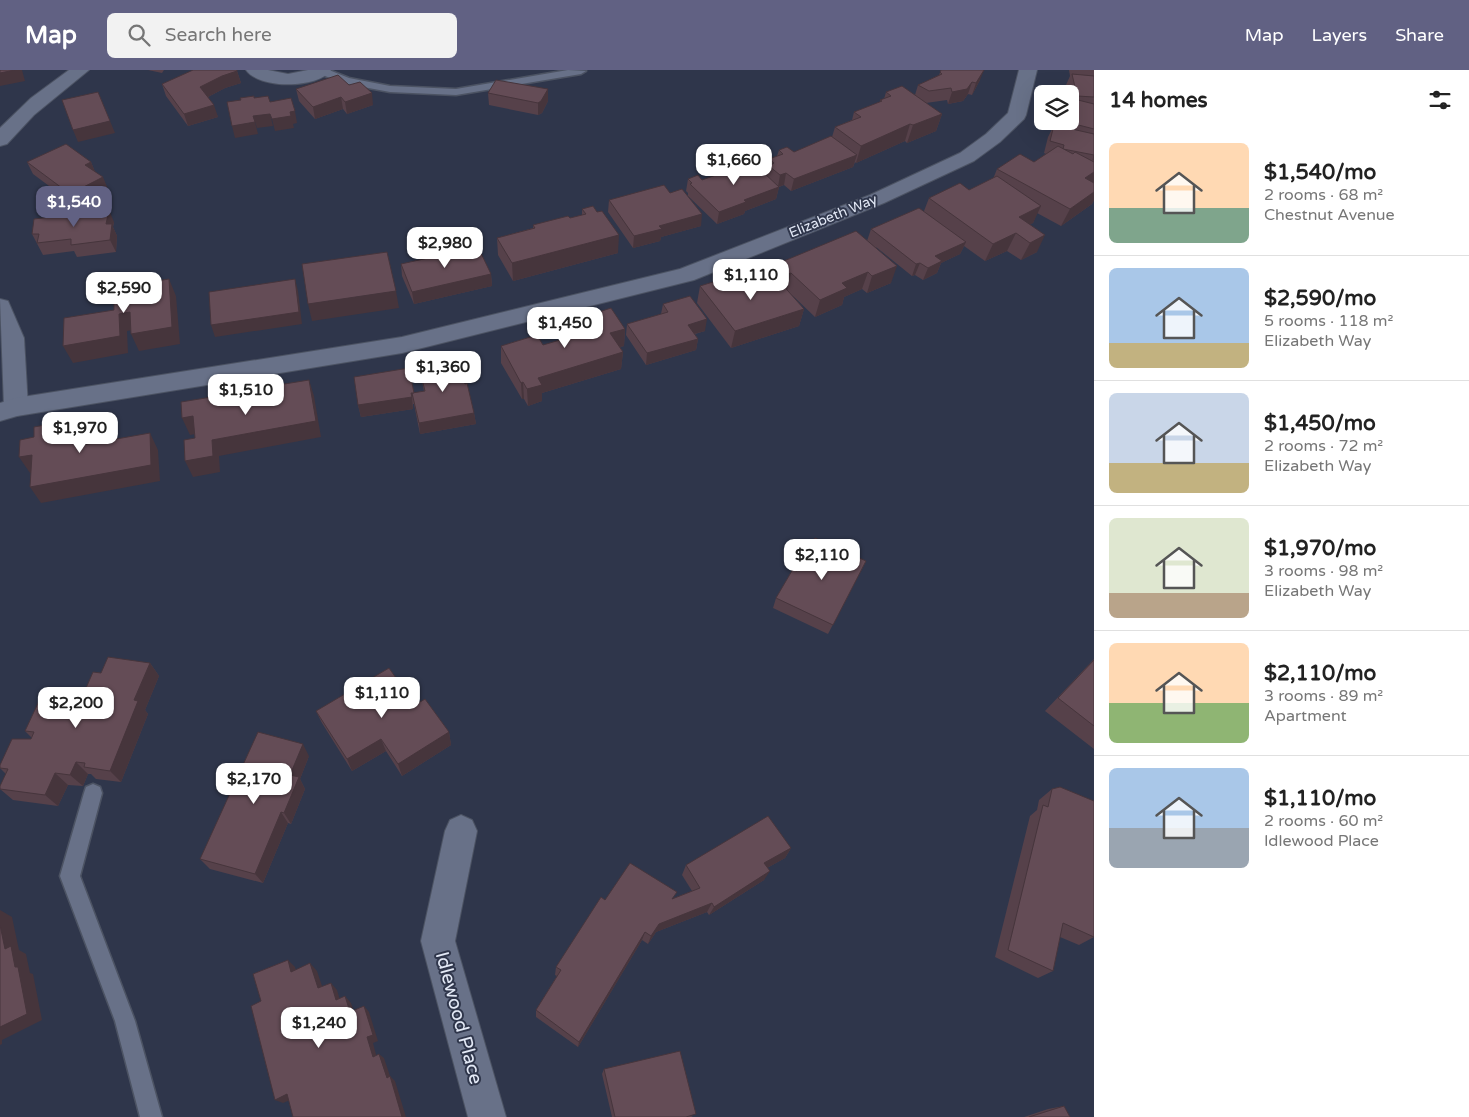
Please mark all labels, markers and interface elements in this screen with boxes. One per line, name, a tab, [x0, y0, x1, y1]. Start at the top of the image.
search box	[107, 13, 457, 58]
text: Map	[25, 21, 77, 50]
icon: search	[125, 21, 153, 49]
text: Search here	[165, 24, 272, 46]
text: Map	[1245, 24, 1284, 46]
text: Layers	[1312, 24, 1367, 46]
text: Share	[1395, 24, 1444, 46]
map controls	[1034, 85, 1079, 130]
button: layers	[1034, 85, 1079, 130]
icon: filters	[1426, 86, 1454, 114]
text: 14 homes	[1109, 88, 1208, 113]
pin: $1,660	[693, 144, 775, 186]
text: $1,660	[707, 150, 761, 170]
text: $1,540/mo	[1264, 160, 1376, 185]
icon: home	[1149, 163, 1209, 223]
text: 2 rooms · 68 m²	[1264, 185, 1383, 205]
pin: $1,540	[33, 186, 115, 228]
street label: Elizabeth Way	[786, 190, 880, 241]
text: $1,540	[47, 192, 101, 212]
text: Chestnut Avenue	[1264, 205, 1395, 225]
pin: $2,980	[404, 226, 486, 269]
text: $2,980	[418, 233, 472, 253]
pin: $1,110	[710, 258, 792, 301]
text: $1,110	[724, 265, 778, 285]
pin: $2,590	[83, 272, 165, 314]
text: $2,590	[97, 278, 151, 298]
text: $2,590/mo	[1264, 286, 1376, 311]
icon: home	[1149, 288, 1209, 348]
pin: $1,450	[524, 306, 606, 349]
text: 5 rooms · 118 m²	[1264, 311, 1393, 331]
text: $1,450	[538, 313, 592, 333]
text: Elizabeth Way	[1264, 331, 1371, 351]
pin: $1,360	[402, 350, 484, 393]
text: $1,360	[416, 357, 470, 377]
pin: $1,510	[205, 374, 287, 416]
text: $1,510	[219, 380, 273, 400]
text: $1,450/mo	[1264, 411, 1376, 436]
pin: $1,970	[39, 412, 121, 454]
icon: home	[1149, 413, 1209, 473]
text: $1,970	[53, 418, 107, 438]
text: 2 rooms · 72 m²	[1264, 436, 1383, 456]
text: Elizabeth Way	[1264, 456, 1371, 476]
text: $1,970/mo	[1264, 536, 1376, 561]
pin: $2,110	[781, 538, 863, 581]
icon: home	[1149, 538, 1209, 598]
text: $2,110	[795, 545, 849, 565]
text: 3 rooms · 98 m²	[1264, 561, 1383, 581]
text: Elizabeth Way	[1264, 581, 1371, 601]
text: $2,110/mo	[1264, 661, 1376, 686]
icon: home	[1149, 663, 1209, 723]
pin: $1,110	[341, 676, 423, 719]
text: $1,110	[355, 683, 409, 703]
pin: $2,200	[35, 686, 117, 729]
text: 3 rooms · 89 m²	[1264, 686, 1383, 706]
text: $2,200	[49, 693, 103, 713]
text: Apartment	[1264, 706, 1347, 726]
pin: $2,170	[213, 762, 295, 805]
text: $2,170	[227, 769, 281, 789]
text: $1,110/mo	[1264, 786, 1376, 811]
icon: home	[1149, 788, 1209, 848]
text: 2 rooms · 60 m²	[1264, 811, 1383, 831]
text: Idlewood Place	[1264, 831, 1379, 851]
street label: Idlewood Place	[431, 949, 487, 1087]
pin: $1,240	[278, 1006, 360, 1049]
text: $1,240	[292, 1013, 346, 1033]

